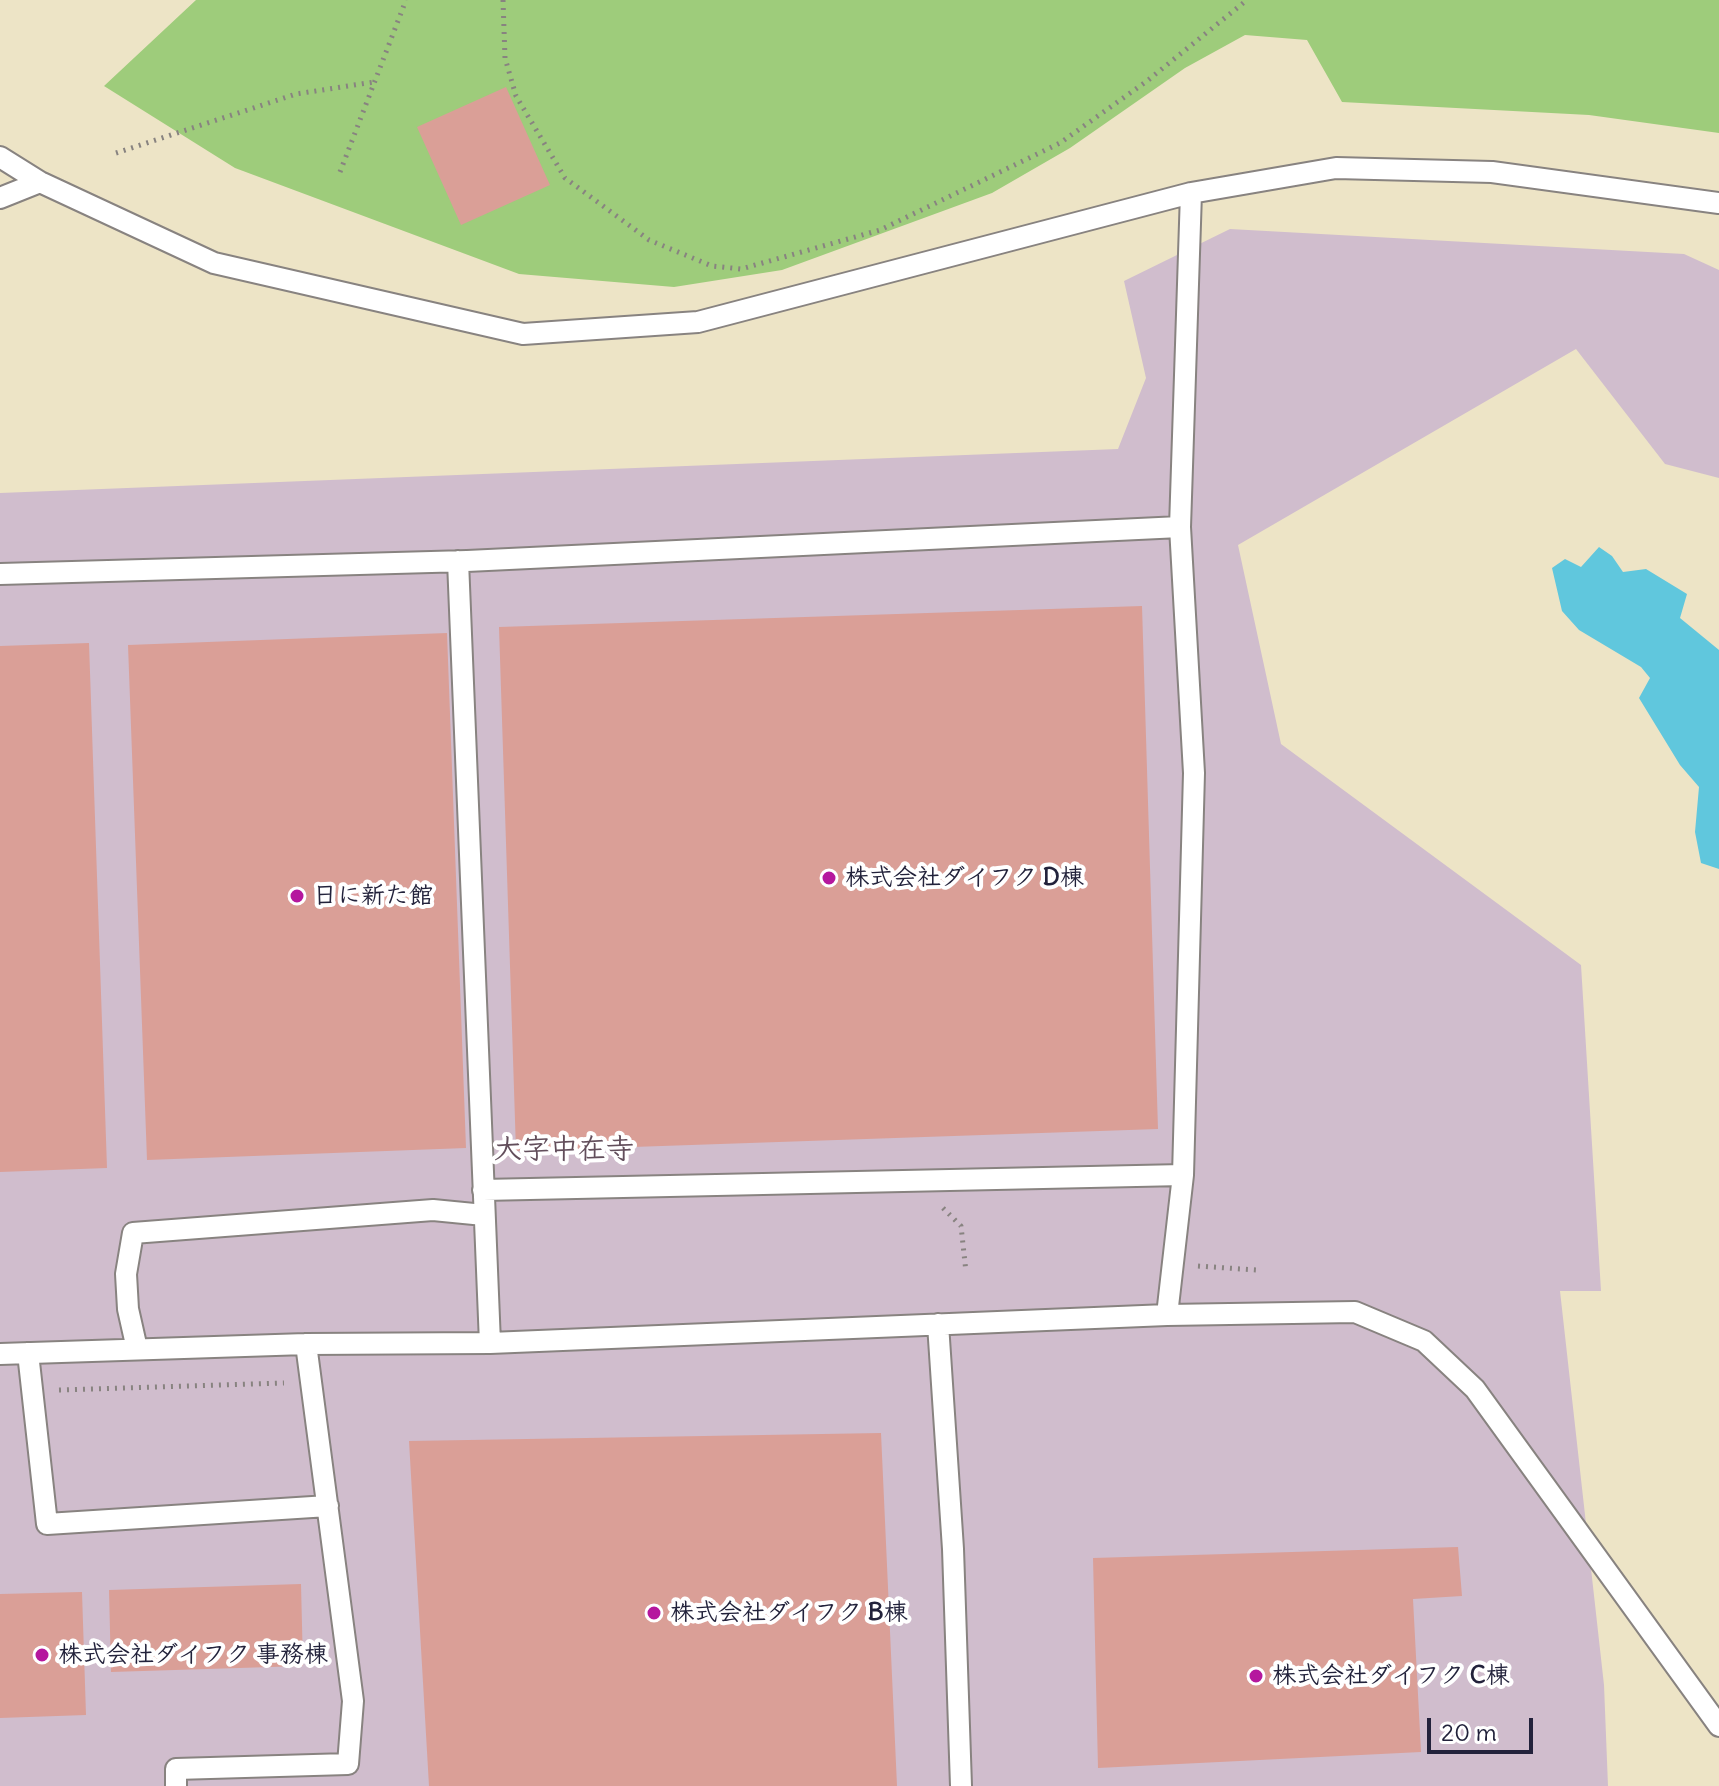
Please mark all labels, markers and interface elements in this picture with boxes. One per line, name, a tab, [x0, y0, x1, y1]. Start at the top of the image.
place label: 株式会社ダイフク D棟	[845, 864, 1084, 892]
marker: 株式会社ダイフク D棟	[820, 869, 838, 887]
place label: 日に新た館	[313, 882, 433, 910]
marker: 日に新た館	[288, 887, 306, 905]
district label: 大字中在寺	[494, 1133, 634, 1167]
place label: 株式会社ダイフク B棟	[670, 1599, 907, 1627]
marker: 株式会社ダイフク B棟	[645, 1604, 663, 1622]
place label: 株式会社ダイフク 事務棟	[58, 1641, 328, 1669]
marker: 株式会社ダイフク 事務棟	[33, 1646, 51, 1664]
place label: 株式会社ダイフク C棟	[1272, 1662, 1510, 1690]
marker: 株式会社ダイフク C棟	[1247, 1667, 1265, 1685]
scale bar	[1431, 1702, 1537, 1752]
text: 20 m	[1441, 1717, 1497, 1747]

